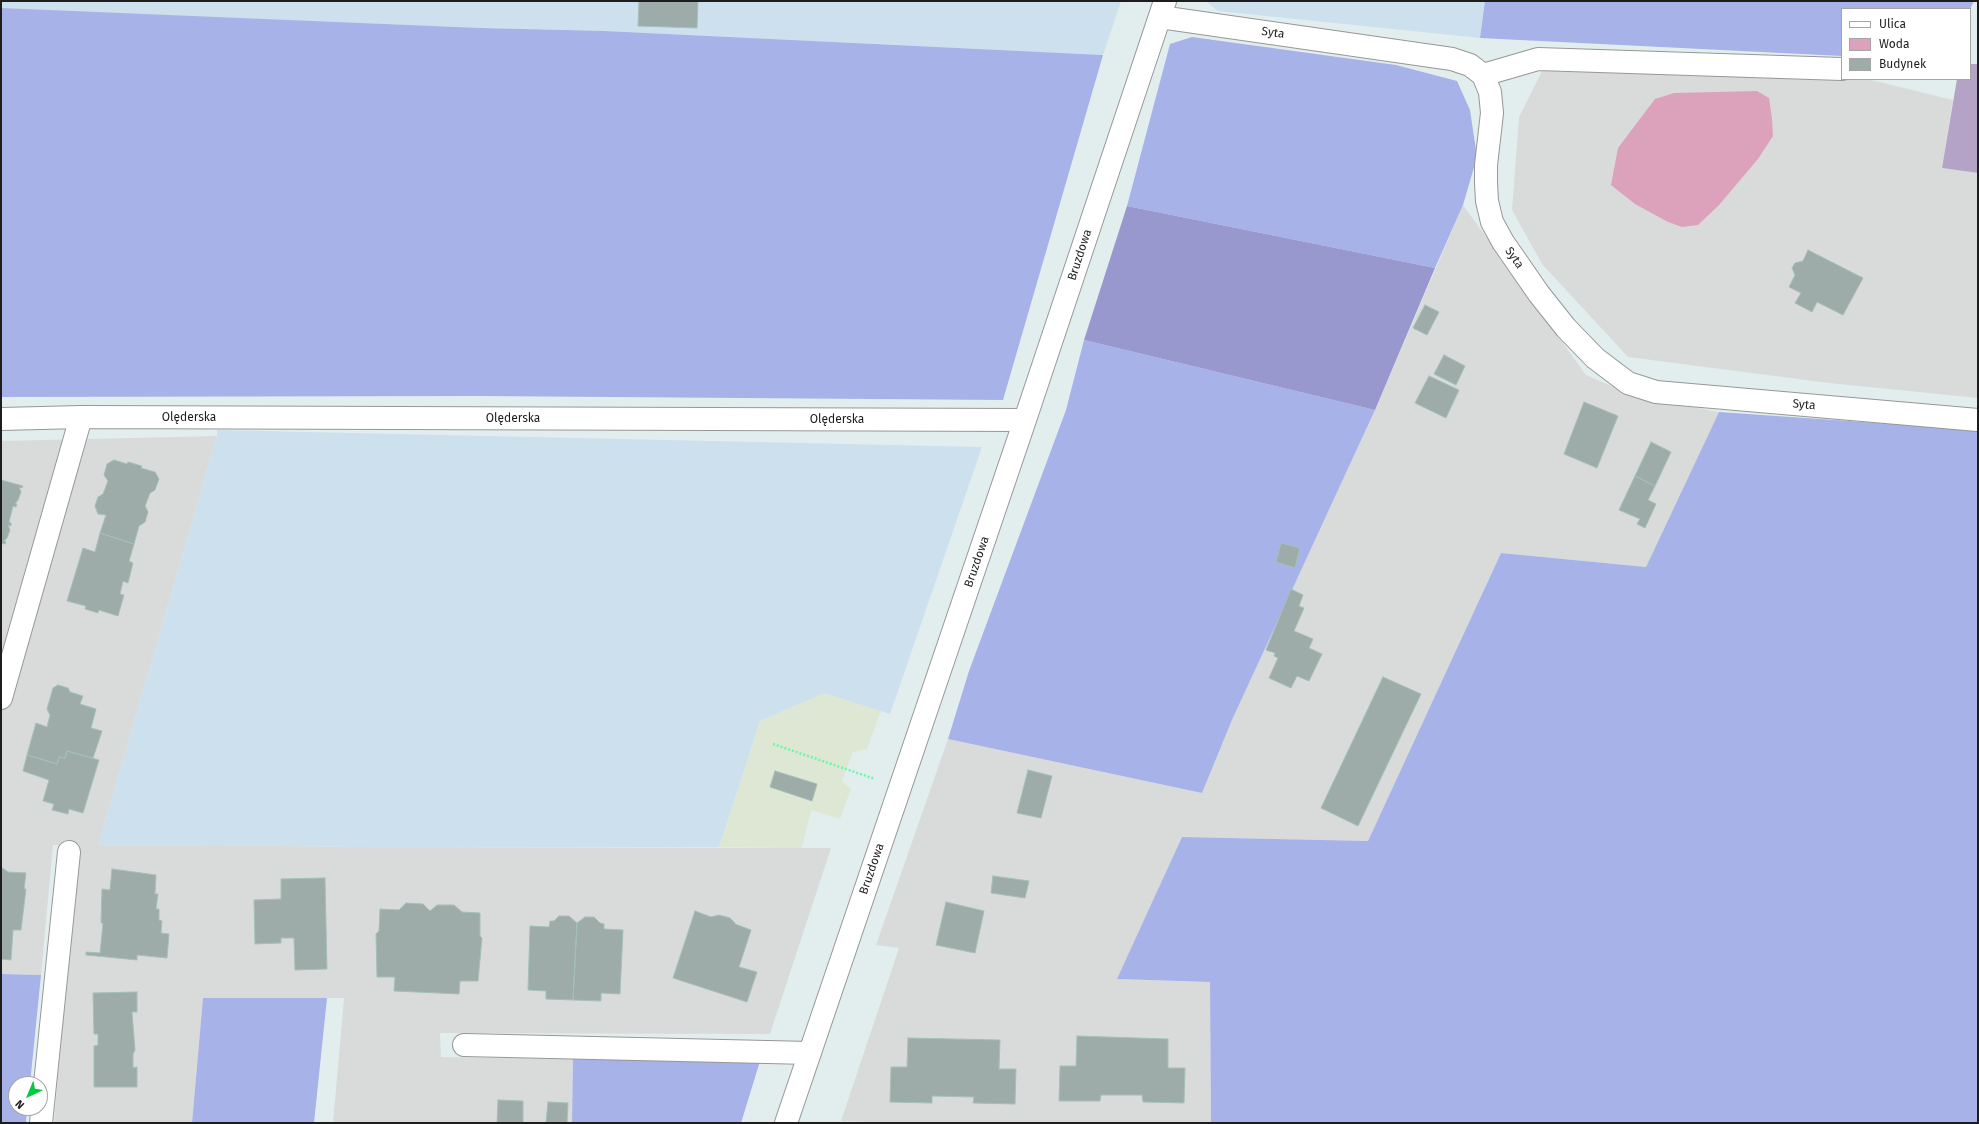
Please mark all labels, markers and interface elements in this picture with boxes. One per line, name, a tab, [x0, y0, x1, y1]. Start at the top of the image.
legend	[1841, 8, 1971, 80]
text: Ulica	[1879, 17, 1906, 31]
street label: Syta	[1261, 24, 1285, 42]
text: Woda	[1879, 37, 1910, 51]
text: Budynek	[1879, 57, 1926, 71]
street label: Bruzdowa	[1065, 227, 1095, 283]
street label: Syta	[1501, 244, 1527, 272]
street label: Syta	[1792, 397, 1816, 413]
street label: Olęderska	[162, 411, 216, 425]
street label: Olęderska	[486, 412, 540, 426]
street label: Olęderska	[810, 413, 864, 427]
street label: Bruzdowa	[962, 534, 992, 590]
street label: Bruzdowa	[857, 841, 887, 897]
north arrow	[8, 1076, 48, 1116]
text: N	[13, 1097, 27, 1111]

